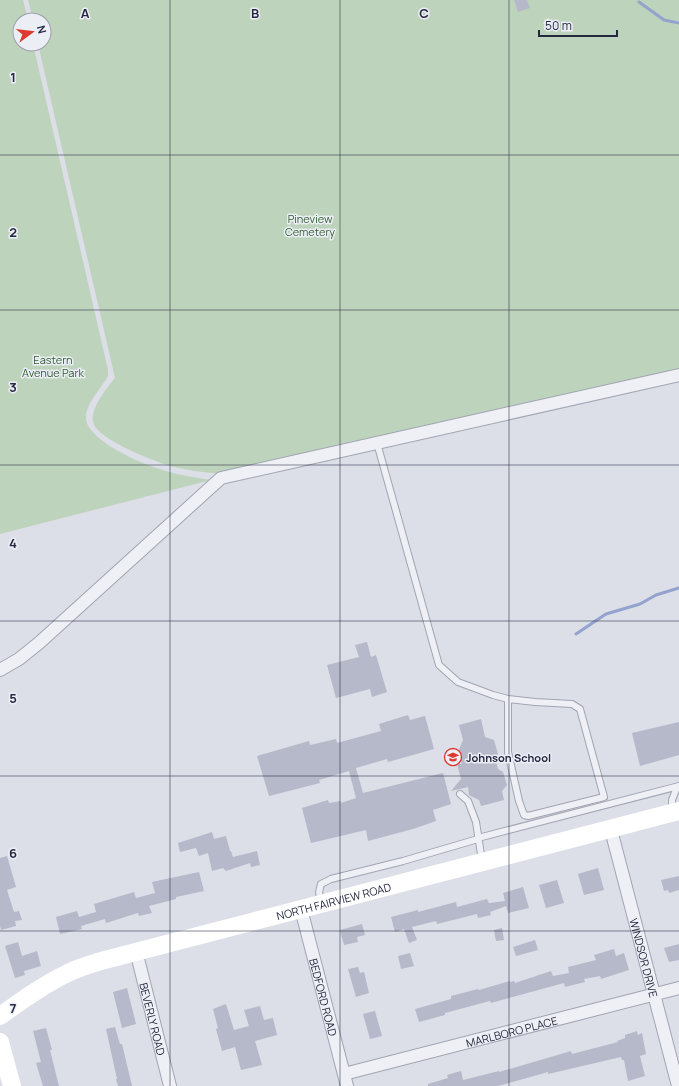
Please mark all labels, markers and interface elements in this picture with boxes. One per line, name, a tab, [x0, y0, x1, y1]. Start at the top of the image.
text: A	[81, 4, 90, 22]
text: B	[251, 4, 259, 22]
text: C	[419, 4, 429, 22]
north arrow	[12, 12, 52, 52]
scale bar	[539, 12, 617, 38]
text: 50 m	[545, 17, 572, 34]
text: N	[34, 24, 50, 35]
text: 1	[10, 68, 16, 86]
park label: Pineview Cemetery	[285, 211, 335, 239]
text: 2	[9, 223, 17, 241]
park label: Eastern Avenue Park	[22, 352, 84, 380]
text: 3	[9, 378, 17, 396]
text: 4	[9, 534, 17, 552]
text: 5	[9, 689, 17, 707]
school or university icon: Johnson School	[443, 747, 463, 767]
place label: Johnson School	[466, 750, 551, 765]
text: 6	[9, 844, 17, 862]
street label: NORTH FAIRVIEW ROAD	[275, 879, 392, 923]
street label: WINDSOR DRIVE	[627, 916, 662, 999]
street label: BEDFORD ROAD	[307, 957, 341, 1037]
street label: BEVERLY ROAD	[137, 981, 169, 1057]
text: 7	[10, 999, 17, 1017]
street label: MARLBORO PLACE	[464, 1012, 559, 1050]

